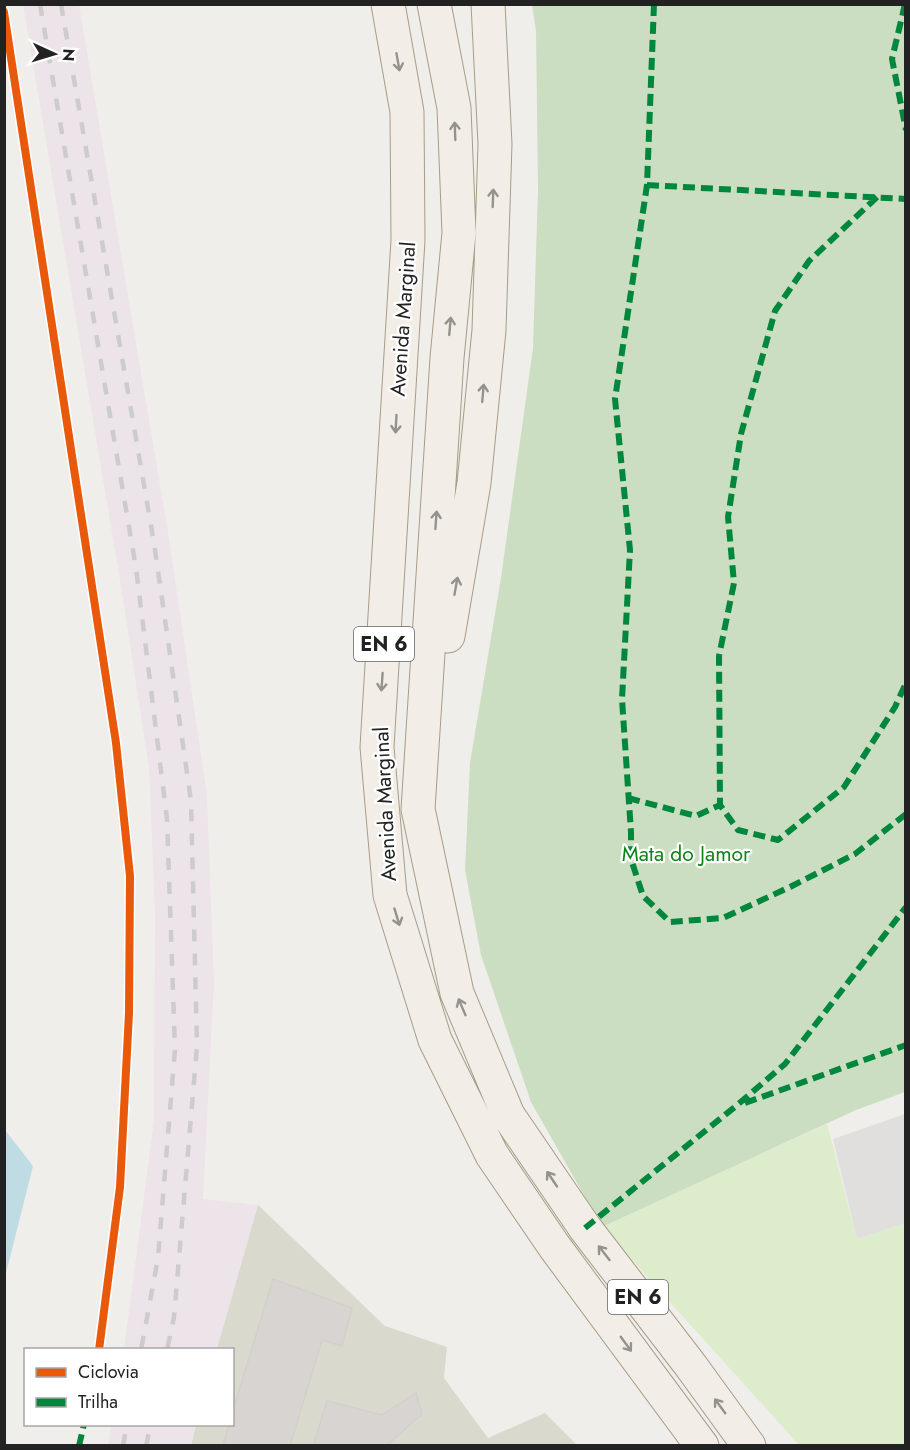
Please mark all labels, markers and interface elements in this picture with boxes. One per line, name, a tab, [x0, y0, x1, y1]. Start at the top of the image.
north arrow	[24, 24, 84, 84]
text: N	[57, 48, 80, 62]
one-way arrow	[393, 52, 404, 71]
one-way arrow	[450, 122, 461, 142]
one-way arrow	[488, 189, 499, 209]
street label: Avenida Marginal	[383, 241, 423, 397]
one-way arrow	[445, 316, 456, 336]
one-way arrow	[478, 383, 489, 403]
one-way arrow	[391, 413, 402, 433]
one-way arrow	[431, 511, 442, 531]
one-way arrow	[451, 577, 462, 596]
road number: EN 6	[354, 627, 414, 661]
one-way arrow	[376, 671, 387, 691]
street label: Avenida Marginal	[366, 726, 404, 882]
park label: Mata do Jamor	[622, 839, 751, 869]
one-way arrow	[392, 907, 403, 926]
one-way arrow	[456, 998, 468, 1016]
one-way arrow	[546, 1171, 558, 1188]
one-way arrow	[598, 1245, 611, 1261]
road number: EN 6	[608, 1280, 668, 1314]
one-way arrow	[619, 1335, 632, 1351]
legend	[24, 1348, 234, 1426]
text: Ciclovia	[78, 1359, 139, 1385]
text: Trilha	[78, 1389, 118, 1415]
one-way arrow	[714, 1398, 726, 1414]

